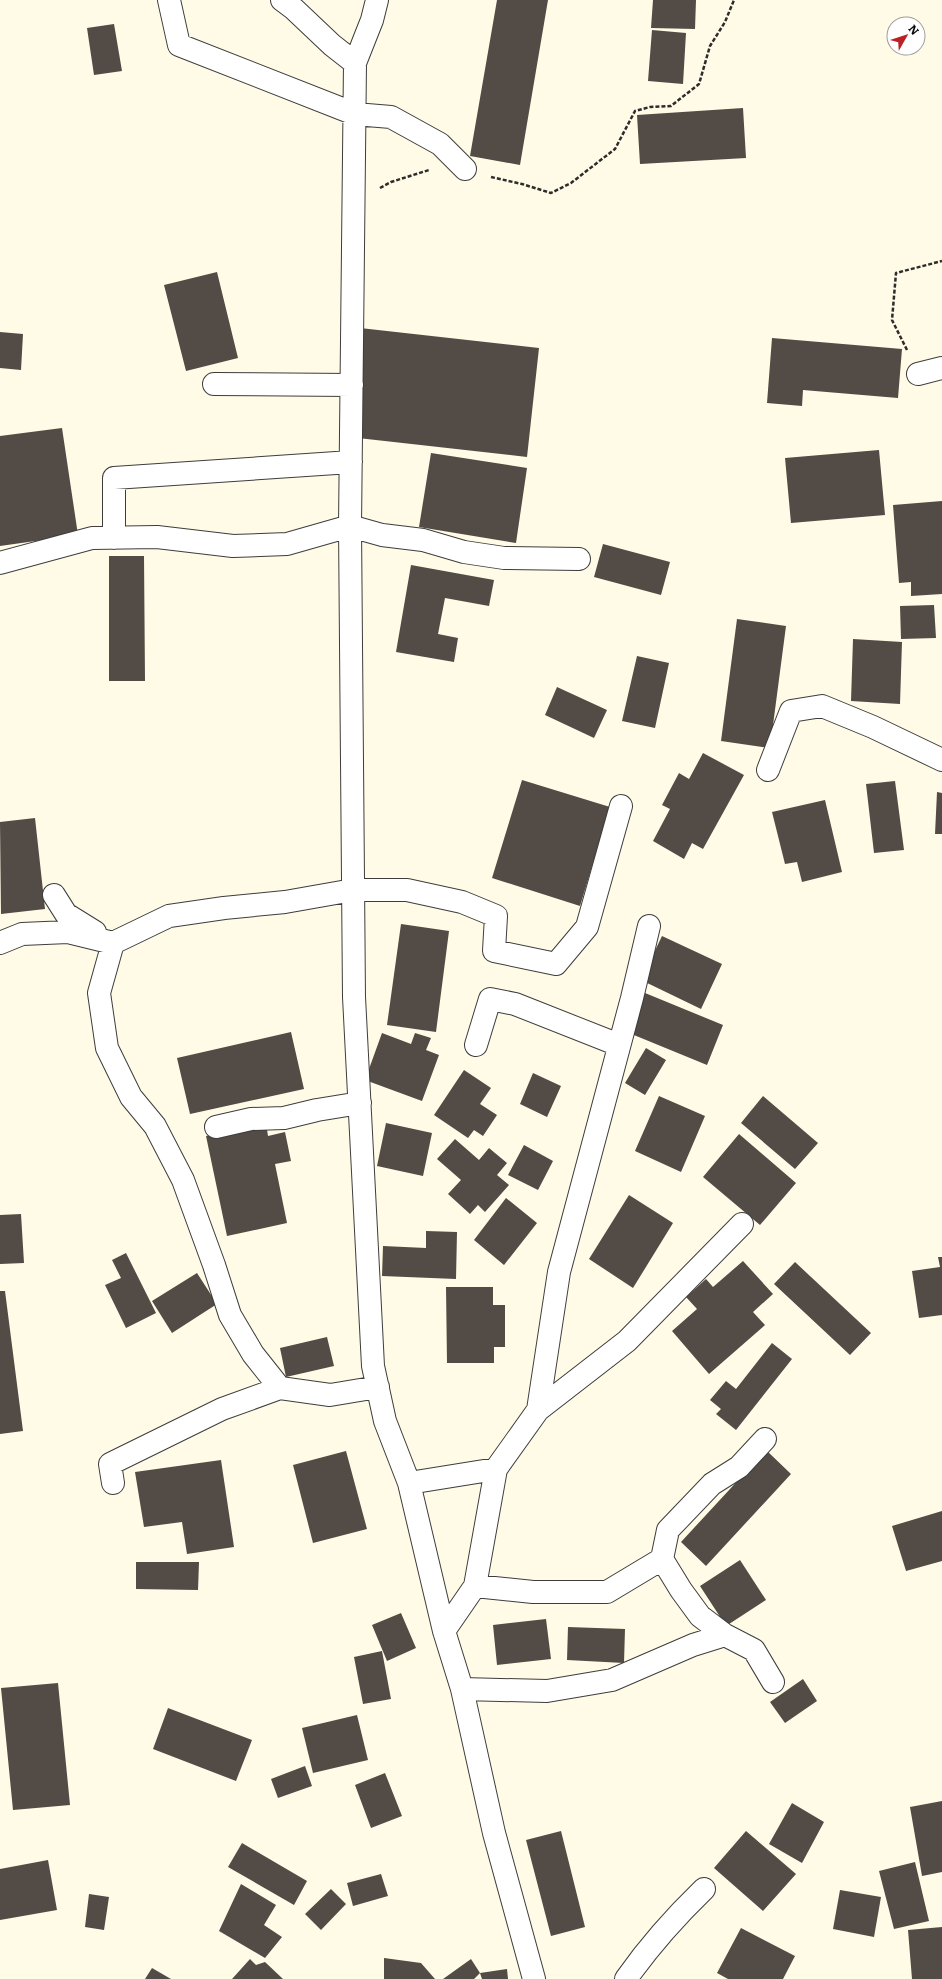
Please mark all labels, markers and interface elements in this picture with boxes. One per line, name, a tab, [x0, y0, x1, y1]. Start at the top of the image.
north arrow	[886, 16, 926, 56]
text: N	[905, 20, 924, 38]

